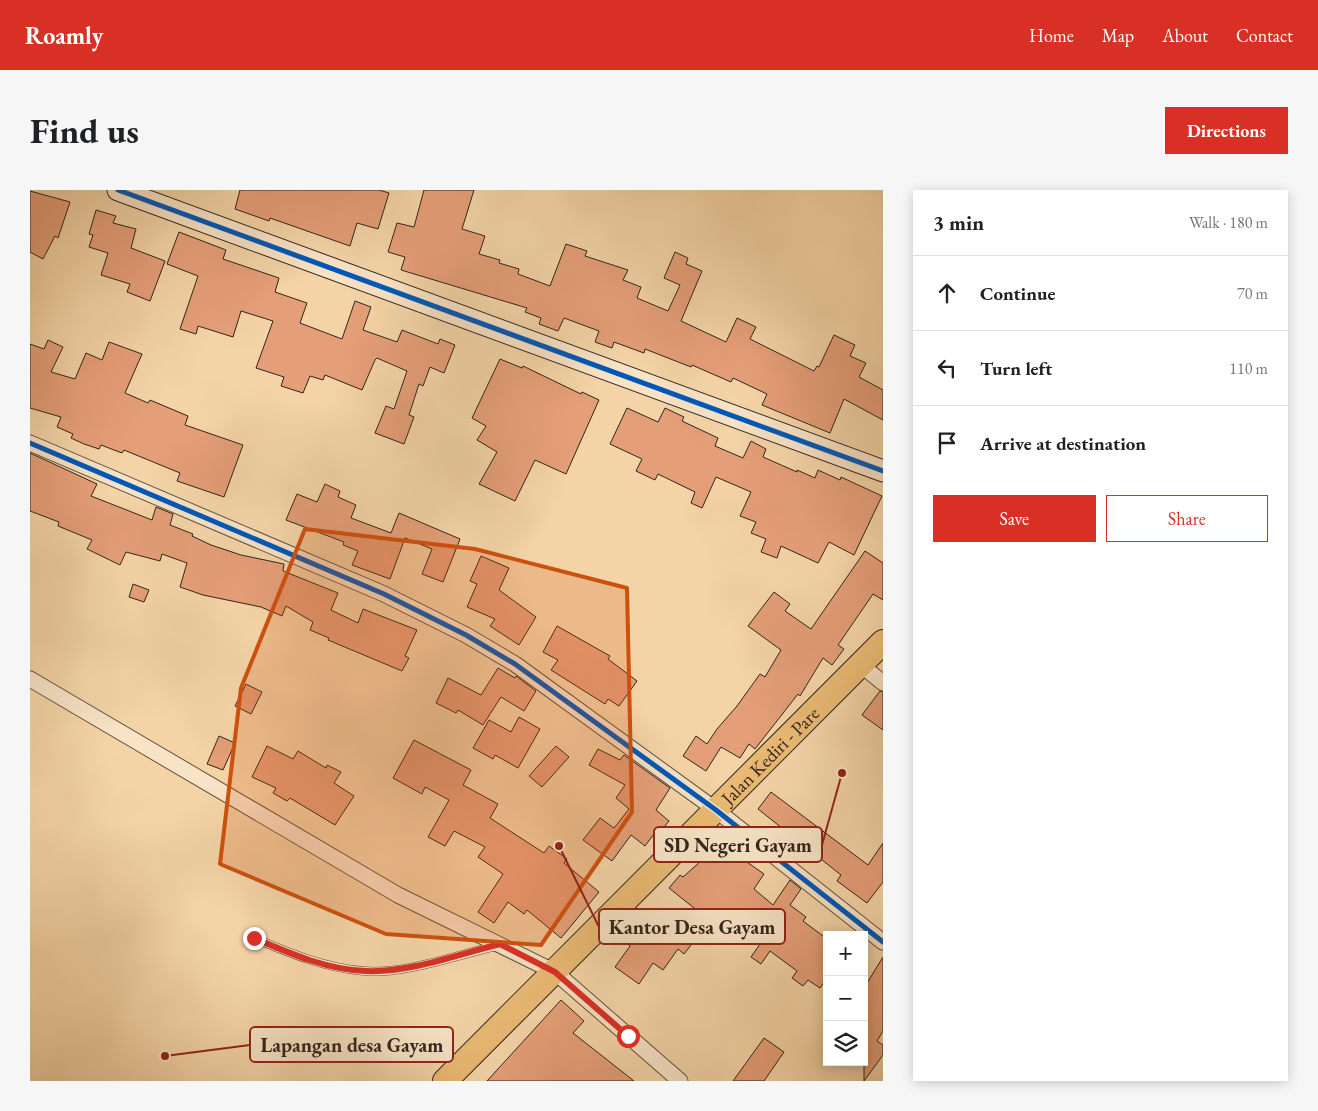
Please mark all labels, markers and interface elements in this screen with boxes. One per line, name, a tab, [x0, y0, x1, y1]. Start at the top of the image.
text: Roamly	[25, 20, 103, 51]
text: Home	[1029, 24, 1074, 47]
text: Map	[1102, 24, 1134, 47]
text: About	[1162, 24, 1208, 47]
text: Contact	[1236, 24, 1293, 47]
button: Directions	[1165, 107, 1288, 154]
text: Find us	[30, 108, 139, 153]
text: 3 min	[933, 209, 984, 236]
text: Walk · 180 m	[1189, 212, 1268, 233]
icon: ahead	[933, 279, 961, 307]
text: Continue	[980, 281, 1055, 306]
text: 70 m	[1237, 283, 1268, 304]
icon: left	[933, 354, 961, 382]
text: Turn left	[980, 356, 1052, 381]
text: 110 m	[1229, 358, 1268, 379]
icon: arrive	[933, 429, 961, 457]
text: Arrive at destination	[980, 431, 1146, 456]
button: Save	[933, 495, 1096, 542]
button: Share	[1106, 495, 1268, 542]
street label: Jalan Kediri - Pare	[714, 701, 825, 812]
callout: SD Negeri Gayam	[654, 827, 822, 862]
text: SD Negeri Gayam	[664, 832, 812, 858]
callout: Kantor Desa Gayam	[599, 909, 785, 944]
text: Kantor Desa Gayam	[609, 914, 775, 940]
route end	[243, 927, 266, 950]
map controls	[823, 931, 868, 1066]
button: +	[823, 931, 868, 976]
button: −	[823, 976, 868, 1021]
button: layers	[823, 1021, 868, 1066]
route start	[617, 1025, 640, 1048]
callout: Lapangan desa Gayam	[250, 1027, 453, 1062]
text: Lapangan desa Gayam	[261, 1032, 443, 1058]

